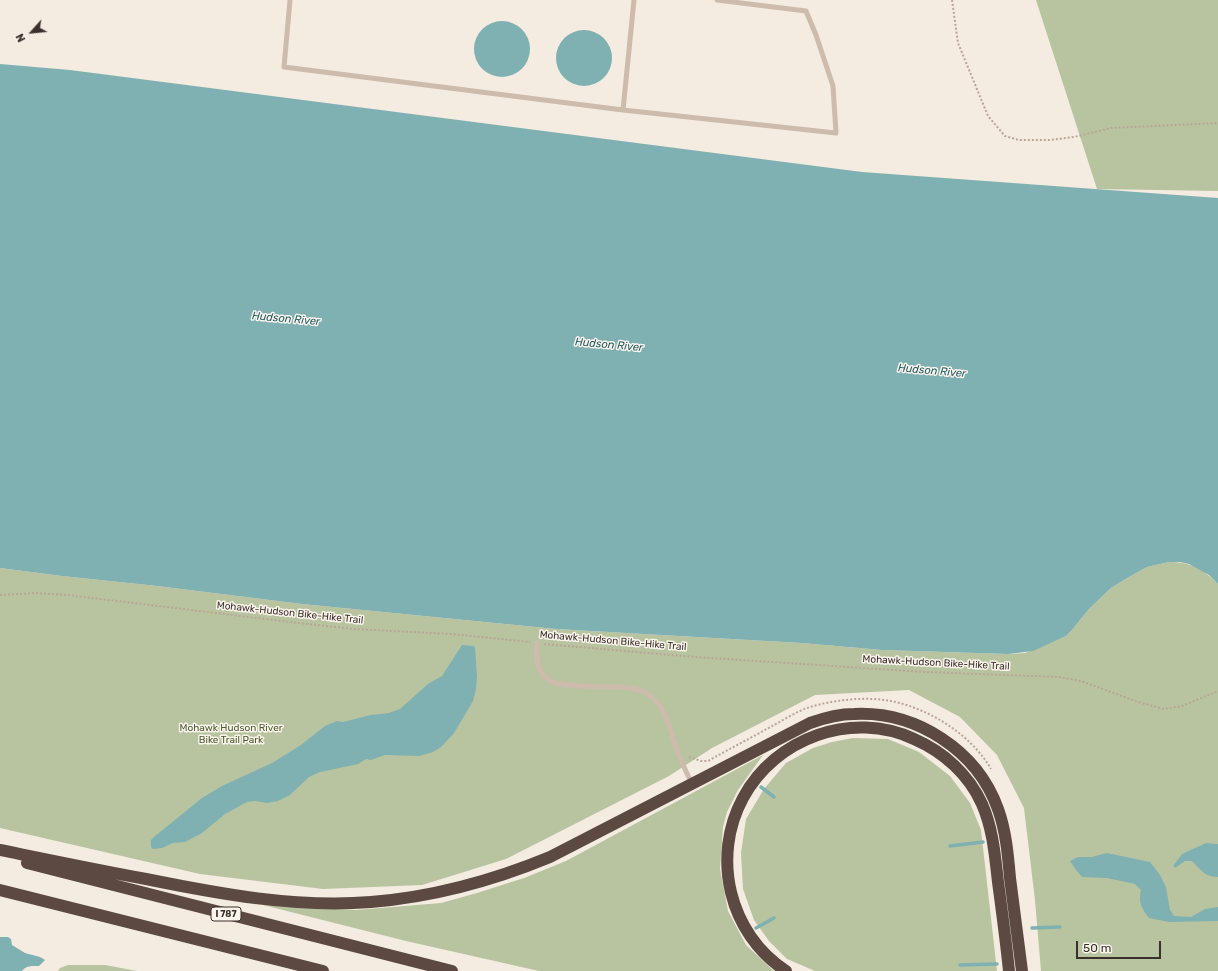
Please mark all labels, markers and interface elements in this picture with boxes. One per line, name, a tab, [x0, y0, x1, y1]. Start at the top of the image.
north arrow	[12, 12, 52, 52]
text: N	[13, 31, 28, 44]
water label: Hudson River	[251, 309, 321, 329]
water label: Hudson River	[574, 335, 644, 355]
water label: Hudson River	[897, 361, 967, 381]
street label: Mohawk-Hudson Bike-Hike Trail	[216, 599, 364, 627]
street label: Mohawk-Hudson Bike-Hike Trail	[539, 629, 687, 653]
street label: Mohawk-Hudson Bike-Hike Trail	[862, 653, 1010, 673]
park label: Mohawk Hudson River Bike Trail Park	[179, 722, 283, 746]
road number: I 787	[211, 907, 241, 921]
scale bar	[1078, 933, 1163, 959]
text: 50 m	[1083, 941, 1111, 955]

